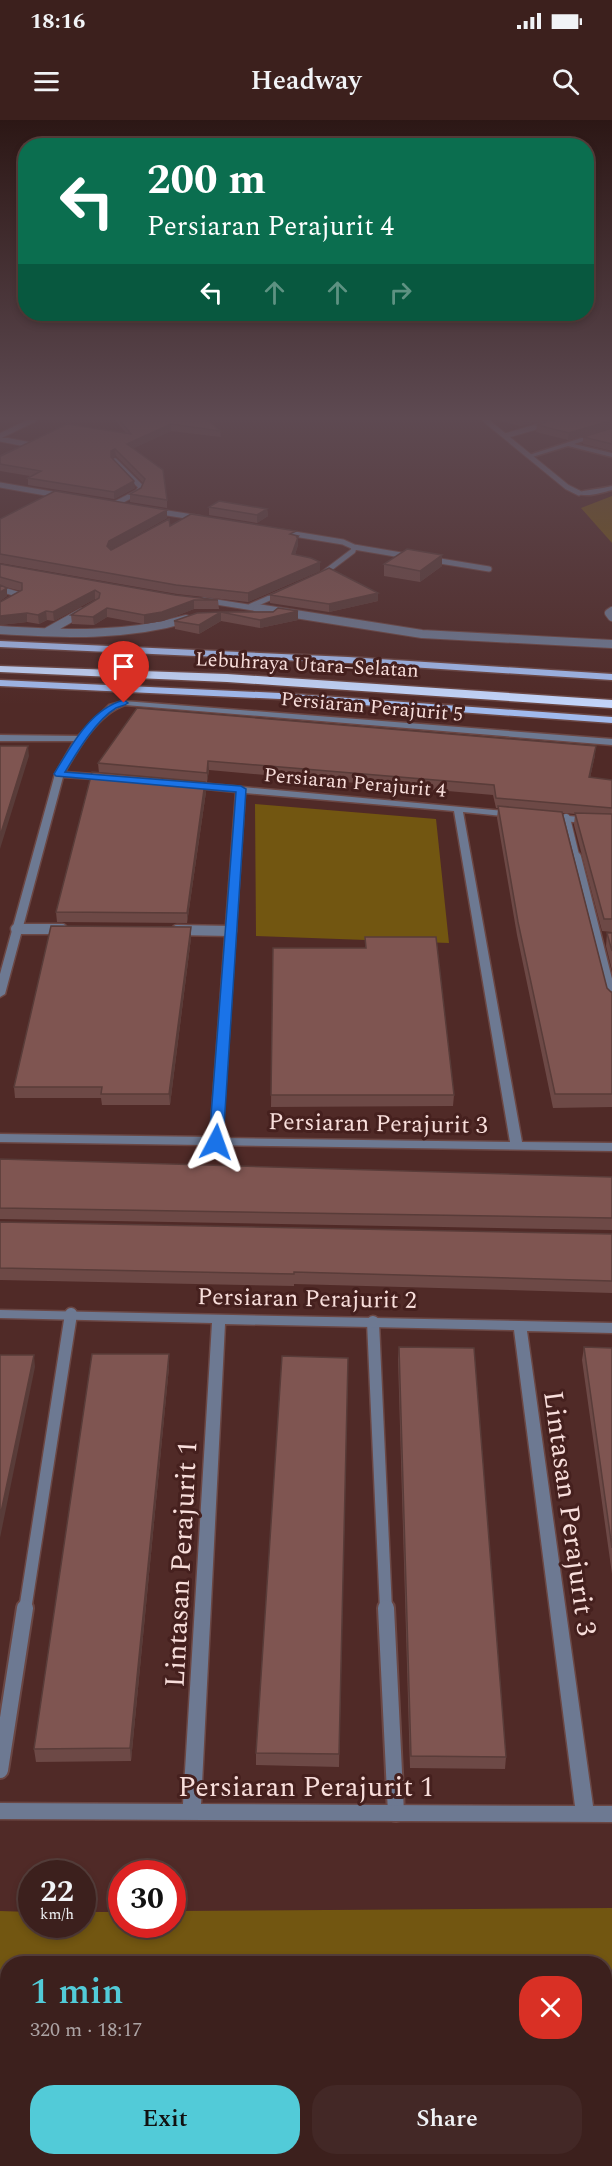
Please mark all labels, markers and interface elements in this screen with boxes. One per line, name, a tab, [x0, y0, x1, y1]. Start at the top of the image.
text: 18:16	[30, 5, 85, 38]
text: Headway	[250, 60, 362, 102]
icon: menu	[30, 65, 63, 98]
icon: search	[549, 65, 582, 98]
text: 200 m	[147, 149, 266, 212]
icon: left	[48, 162, 126, 240]
text: Persiaran Perajurit 4	[147, 206, 394, 248]
icon: left	[195, 276, 228, 309]
icon: ahead	[258, 276, 291, 309]
icon: ahead	[321, 276, 354, 309]
icon: right	[384, 276, 417, 309]
pin	[98, 641, 149, 703]
street label: Lebuhraya Utara–Selatan	[194, 644, 419, 686]
icon: arrive	[107, 650, 140, 683]
street label: Persiaran Perajurit 5	[279, 684, 464, 730]
street label: Persiaran Perajurit 4	[262, 760, 447, 806]
street label: Persiaran Perajurit 3	[268, 1104, 488, 1144]
position arrow	[184, 1110, 248, 1174]
street label: Persiaran Perajurit 2	[197, 1279, 417, 1319]
street label: Lintasan Perajurit 3	[531, 1388, 608, 1638]
street label: Lintasan Perajurit 1	[154, 1440, 209, 1688]
street label: Persiaran Perajurit 1	[178, 1766, 434, 1809]
speed limit sign: 30	[108, 1860, 186, 1938]
text: 22	[40, 1869, 74, 1915]
text: km/h	[40, 1903, 74, 1926]
text: 1 min	[30, 1965, 123, 2020]
button: close	[519, 1976, 582, 2039]
text: 320 m · 18:17	[30, 2015, 142, 2045]
button: Exit	[30, 2085, 300, 2154]
button: Share	[312, 2085, 582, 2154]

